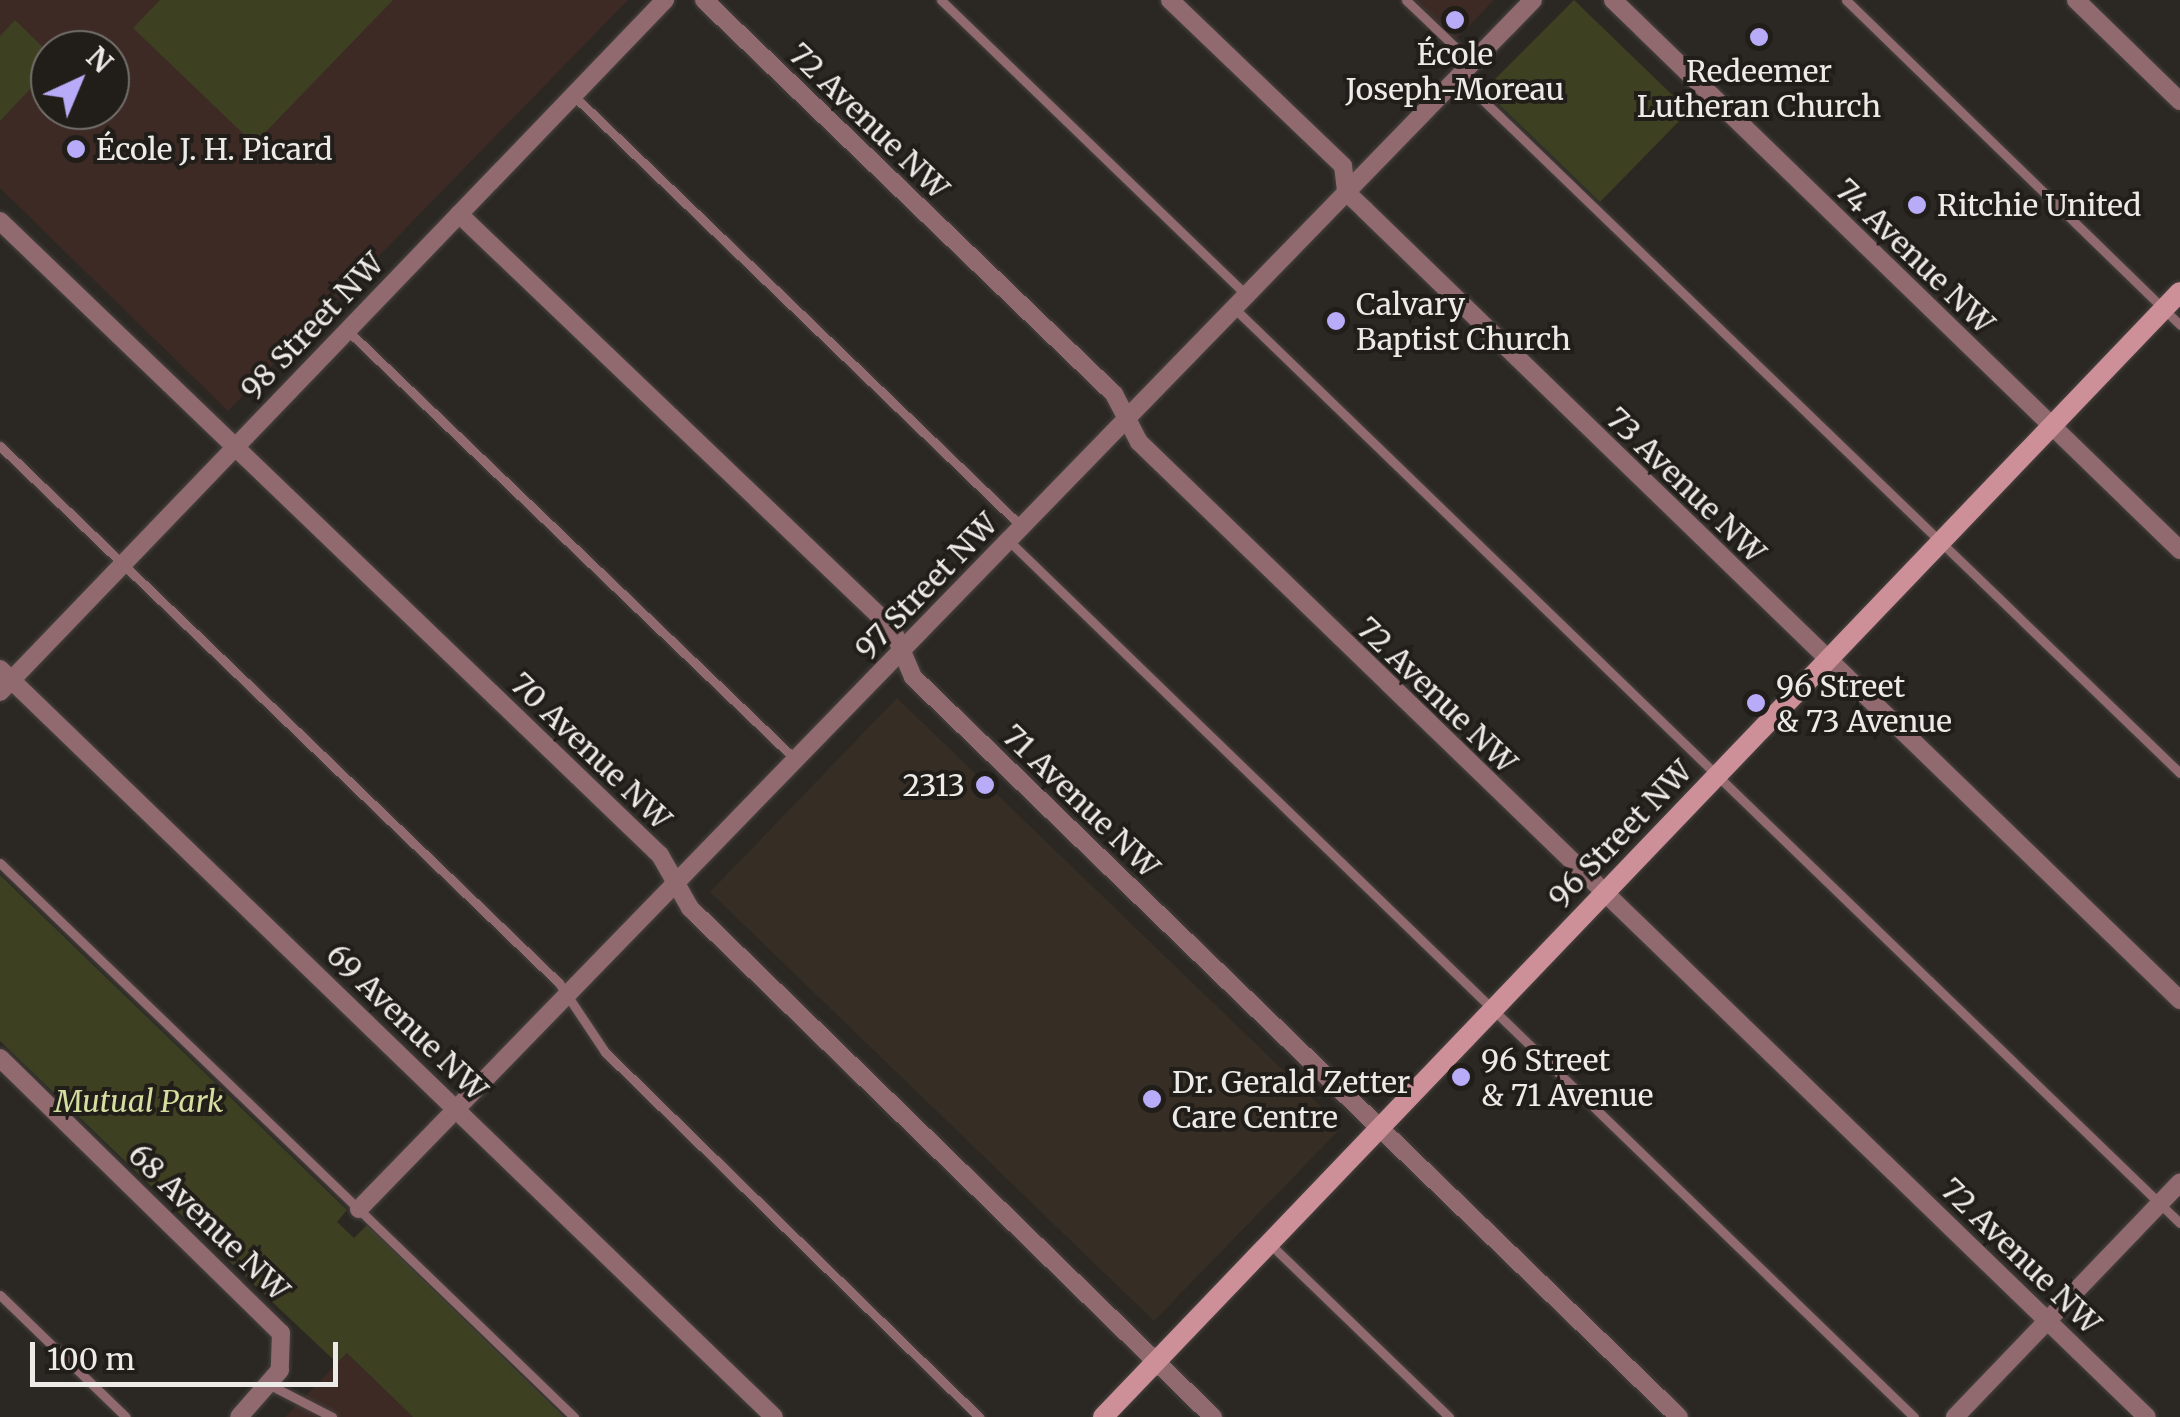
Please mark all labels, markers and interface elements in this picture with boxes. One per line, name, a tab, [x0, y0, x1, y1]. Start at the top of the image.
marker: École Joseph-Moreau	[1444, 9, 1466, 31]
marker: Redeemer Lutheran Church	[1748, 26, 1770, 48]
north arrow	[30, 30, 130, 130]
street label: 72 Avenue NW	[782, 36, 956, 206]
place label: École Joseph-Moreau	[1346, 36, 1564, 106]
text: N	[79, 39, 120, 80]
place label: Redeemer Lutheran Church	[1637, 53, 1881, 124]
place label: École J. H. Picard	[96, 131, 332, 167]
marker: École J. H. Picard	[65, 138, 87, 160]
street label: 74 Avenue NW	[1828, 171, 2002, 341]
place label: Ritchie United	[1937, 187, 2141, 223]
marker: Ritchie United	[1906, 194, 1928, 216]
street label: 98 Street NW	[233, 245, 391, 407]
place label: Calvary Baptist Church	[1356, 286, 1571, 356]
marker: Calvary Baptist Church	[1325, 310, 1347, 332]
street label: 73 Avenue NW	[1599, 400, 1773, 570]
street label: 97 Street NW	[847, 506, 1005, 666]
street label: 72 Avenue NW	[1350, 610, 1524, 780]
street label: 70 Avenue NW	[503, 665, 679, 837]
place label: 96 Street & 73 Avenue	[1776, 668, 1952, 738]
marker: 96 Street & 73 Avenue	[1745, 692, 1767, 714]
street label: 71 Avenue NW	[995, 717, 1167, 885]
street label: 96 Street NW	[1541, 753, 1699, 915]
place label: 2313	[902, 767, 965, 803]
marker: 2313	[974, 774, 996, 796]
street label: 69 Avenue NW	[319, 936, 495, 1108]
place label: 96 Street & 71 Avenue	[1481, 1042, 1653, 1112]
place label: Dr. Gerald Zetter Care Centre	[1172, 1064, 1410, 1134]
marker: 96 Street & 71 Avenue	[1450, 1066, 1472, 1088]
park label: Mutual Park	[55, 1083, 223, 1119]
marker: Dr. Gerald Zetter Care Centre	[1141, 1088, 1163, 1110]
street label: 68 Avenue NW	[121, 1136, 297, 1308]
street label: 72 Avenue NW	[1934, 1171, 2108, 1341]
scale bar	[35, 1322, 342, 1384]
text: 100 m	[47, 1340, 135, 1378]

